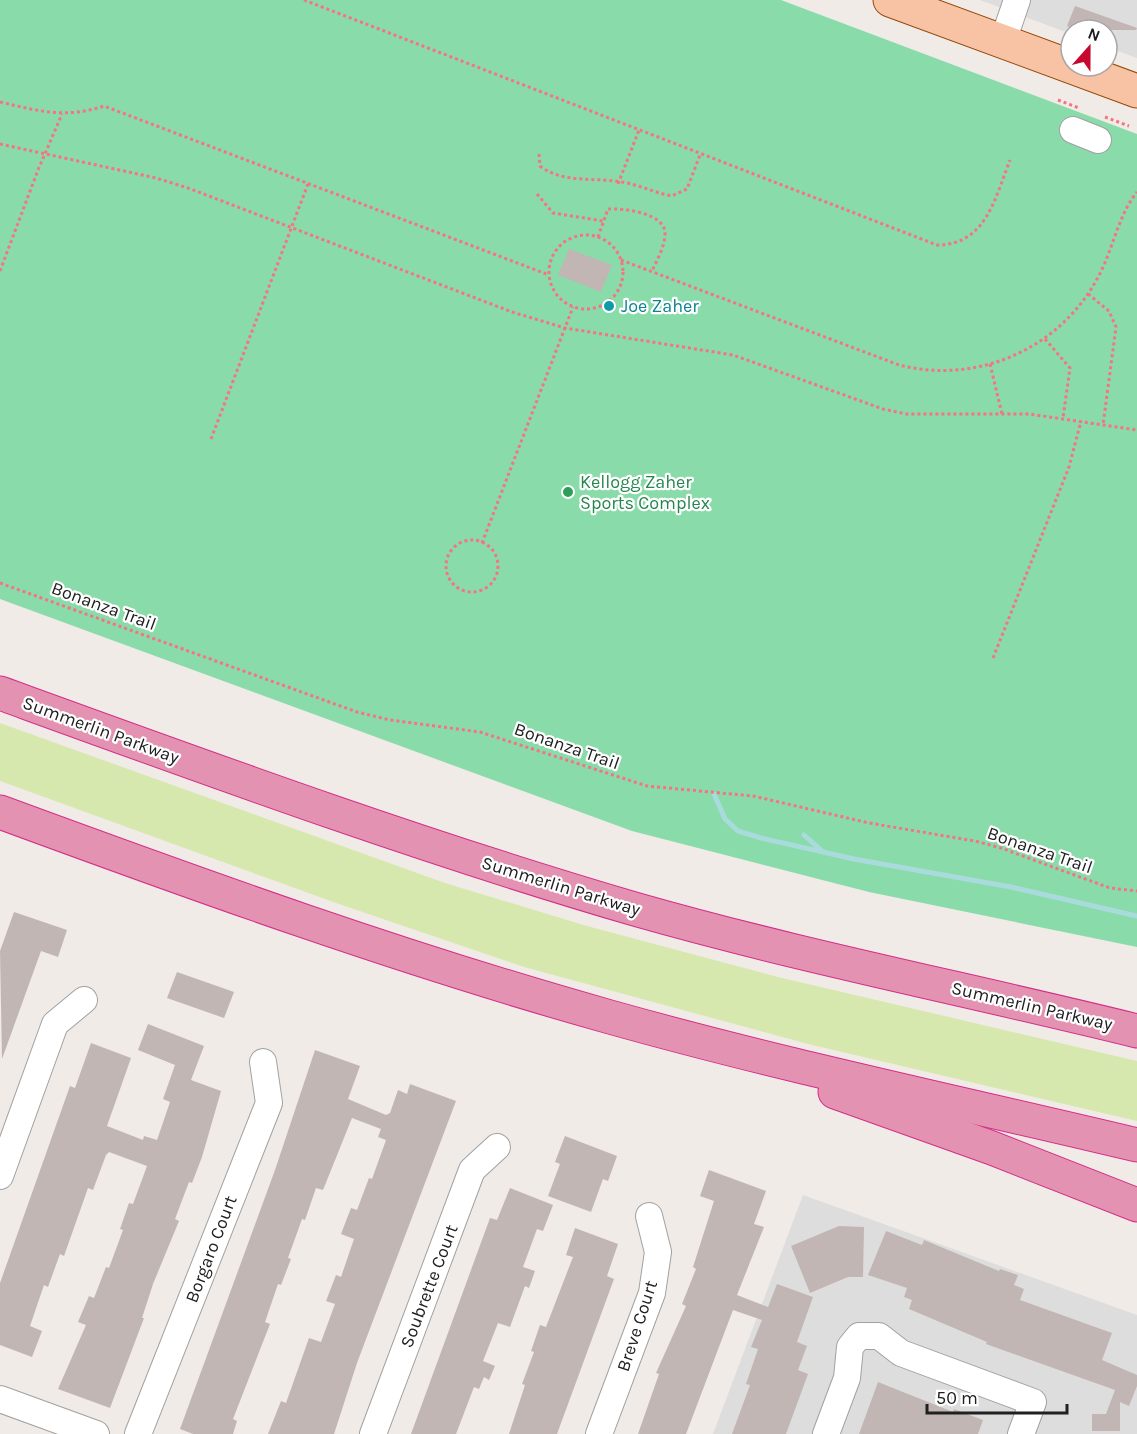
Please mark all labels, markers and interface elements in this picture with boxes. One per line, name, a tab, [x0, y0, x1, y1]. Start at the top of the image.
north arrow	[1059, 18, 1119, 78]
text: N	[1085, 24, 1103, 45]
place label: Joe Zaher	[621, 295, 699, 317]
marker: Joe Zaher	[602, 299, 616, 313]
place label: Kellogg Zaher Sports Complex	[580, 471, 710, 514]
marker: Kellogg Zaher Sports Complex	[561, 485, 575, 499]
street label: Bonanza Trail	[49, 577, 159, 635]
street label: Summerlin Parkway	[20, 692, 183, 769]
street label: Bonanza Trail	[511, 718, 623, 774]
street label: Bonanza Trail	[984, 822, 1096, 878]
street label: Summerlin Parkway	[479, 851, 644, 921]
street label: Summerlin Parkway	[949, 977, 1115, 1035]
street label: Borgaro Court	[180, 1192, 242, 1306]
street label: Soubrette Court	[395, 1221, 463, 1351]
street label: Breve Court	[612, 1277, 662, 1374]
scale bar	[927, 1377, 1066, 1415]
text: 50 m	[936, 1387, 978, 1409]

